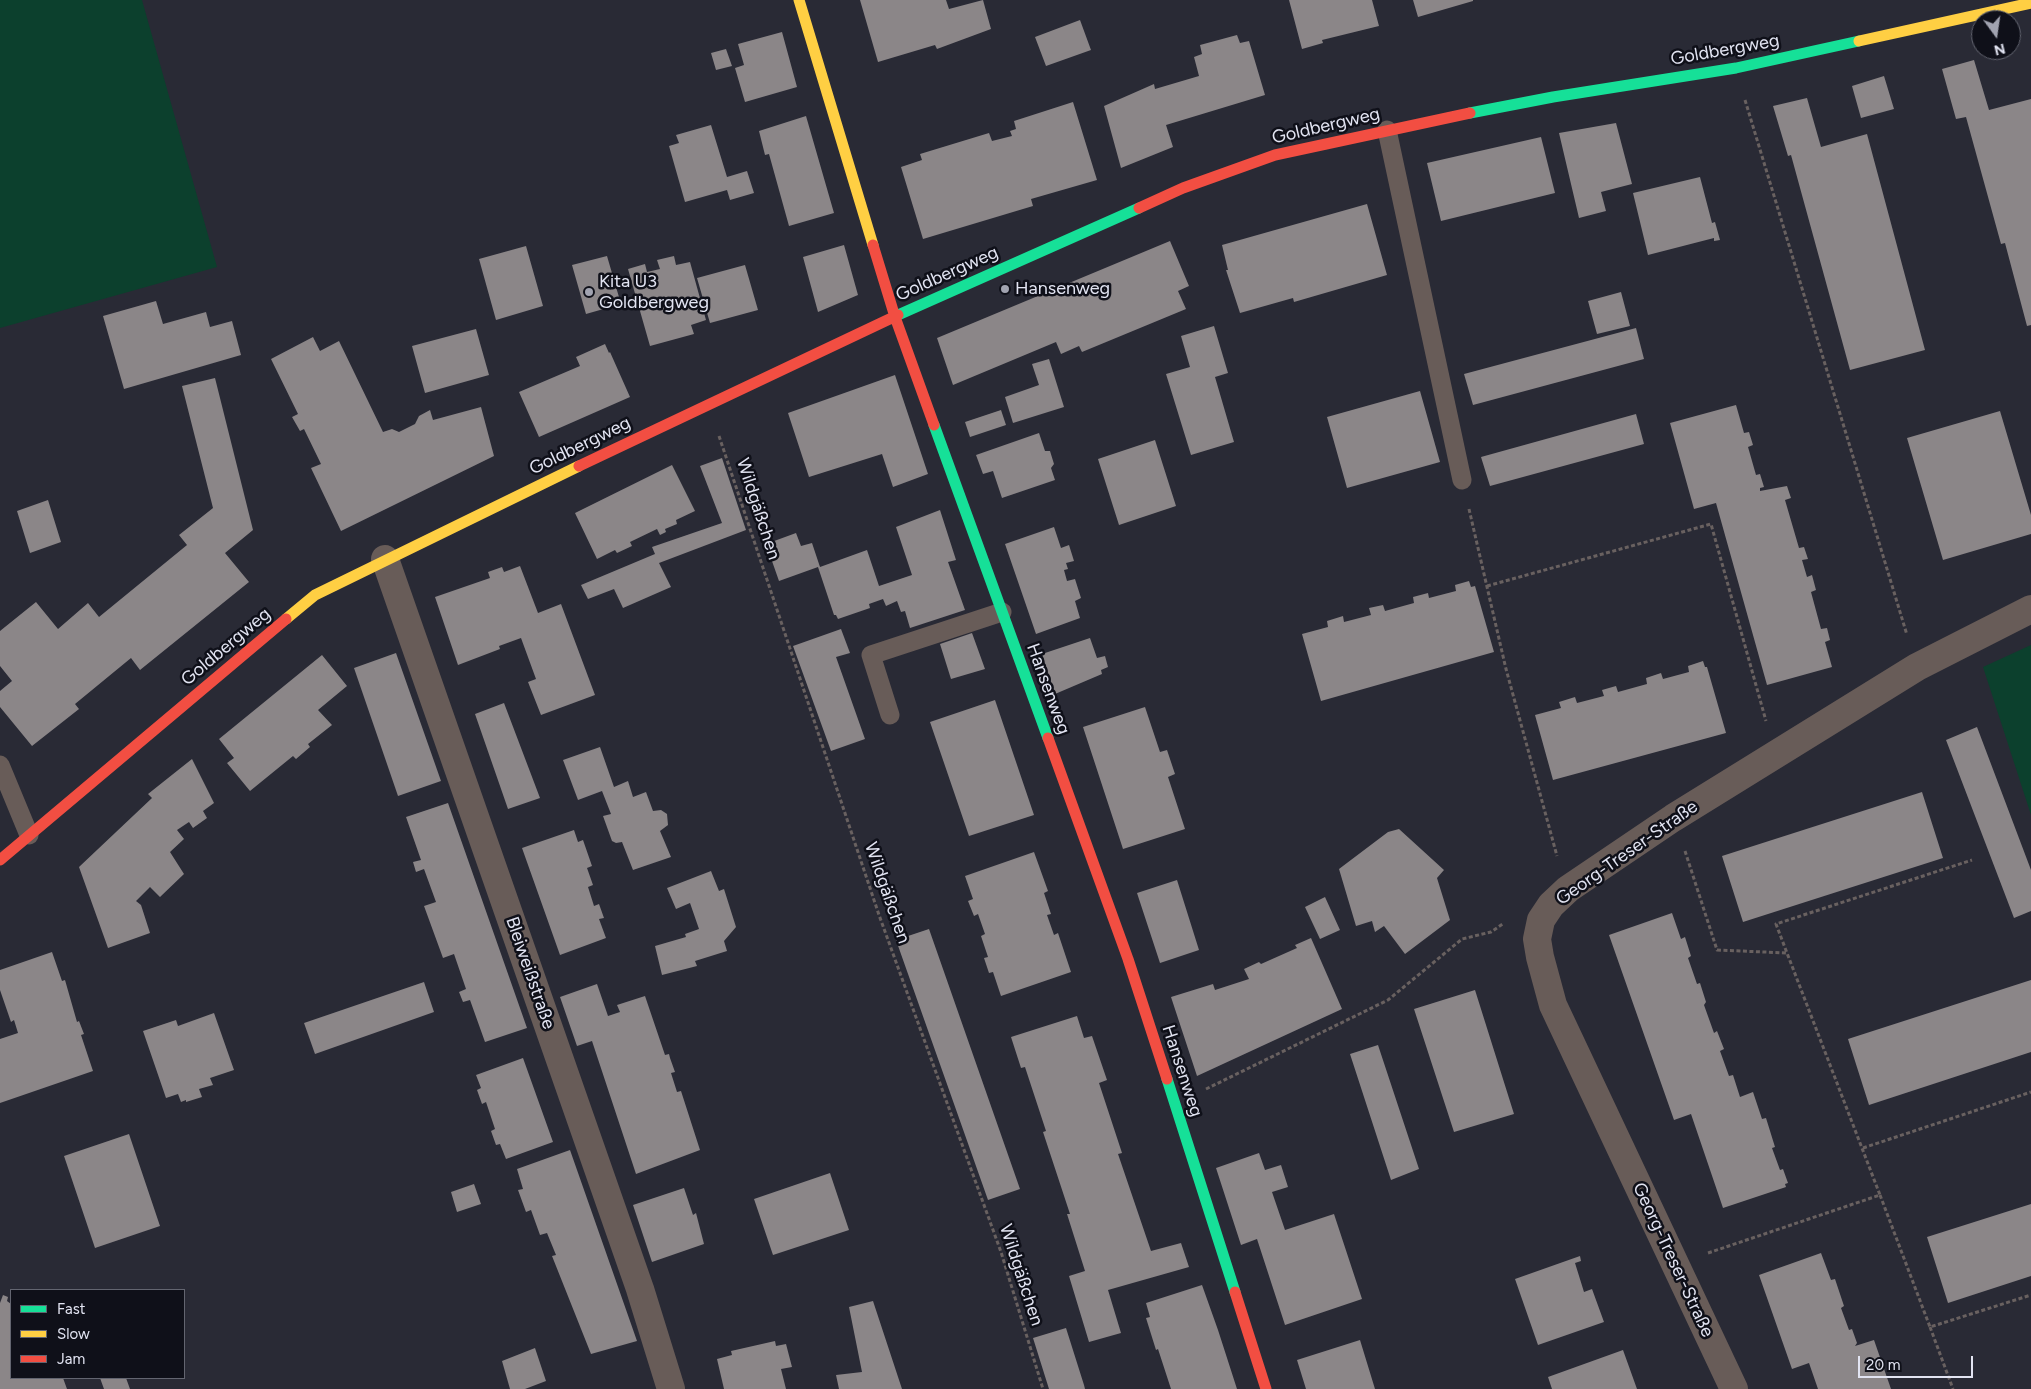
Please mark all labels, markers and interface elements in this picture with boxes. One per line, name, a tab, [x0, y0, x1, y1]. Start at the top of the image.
north arrow	[1971, 10, 2021, 60]
street label: Goldbergweg	[1669, 30, 1781, 70]
text: N	[1992, 40, 2007, 59]
street label: Goldbergweg	[1270, 103, 1382, 149]
street label: Goldbergweg	[892, 242, 1002, 306]
place label: Kita U3 Goldbergweg	[599, 271, 709, 314]
place label: Hansenweg	[1015, 278, 1110, 300]
marker: Hansenweg	[999, 283, 1011, 295]
marker: Kita U3 Goldbergweg	[583, 286, 595, 298]
street label: Goldbergweg	[526, 412, 634, 480]
street label: Wildgäßchen	[731, 455, 785, 563]
street label: Goldbergweg	[177, 603, 275, 691]
street label: Hansenweg	[1022, 641, 1074, 737]
street label: Georg-Treser-Straße	[1552, 796, 1702, 910]
street label: Wildgäßchen	[860, 840, 914, 946]
street label: Bleiweißstraße	[501, 914, 559, 1032]
street label: Hansenweg	[1157, 1022, 1207, 1120]
street label: Georg-Treser-Straße	[1628, 1179, 1718, 1341]
street label: Wildgäßchen	[994, 1221, 1048, 1329]
legend	[10, 1289, 185, 1379]
text: Fast	[57, 1300, 85, 1318]
text: Slow	[57, 1325, 90, 1343]
scale bar	[1861, 1346, 1976, 1378]
text: Jam	[57, 1350, 85, 1368]
text: 20 m	[1866, 1356, 1900, 1374]

